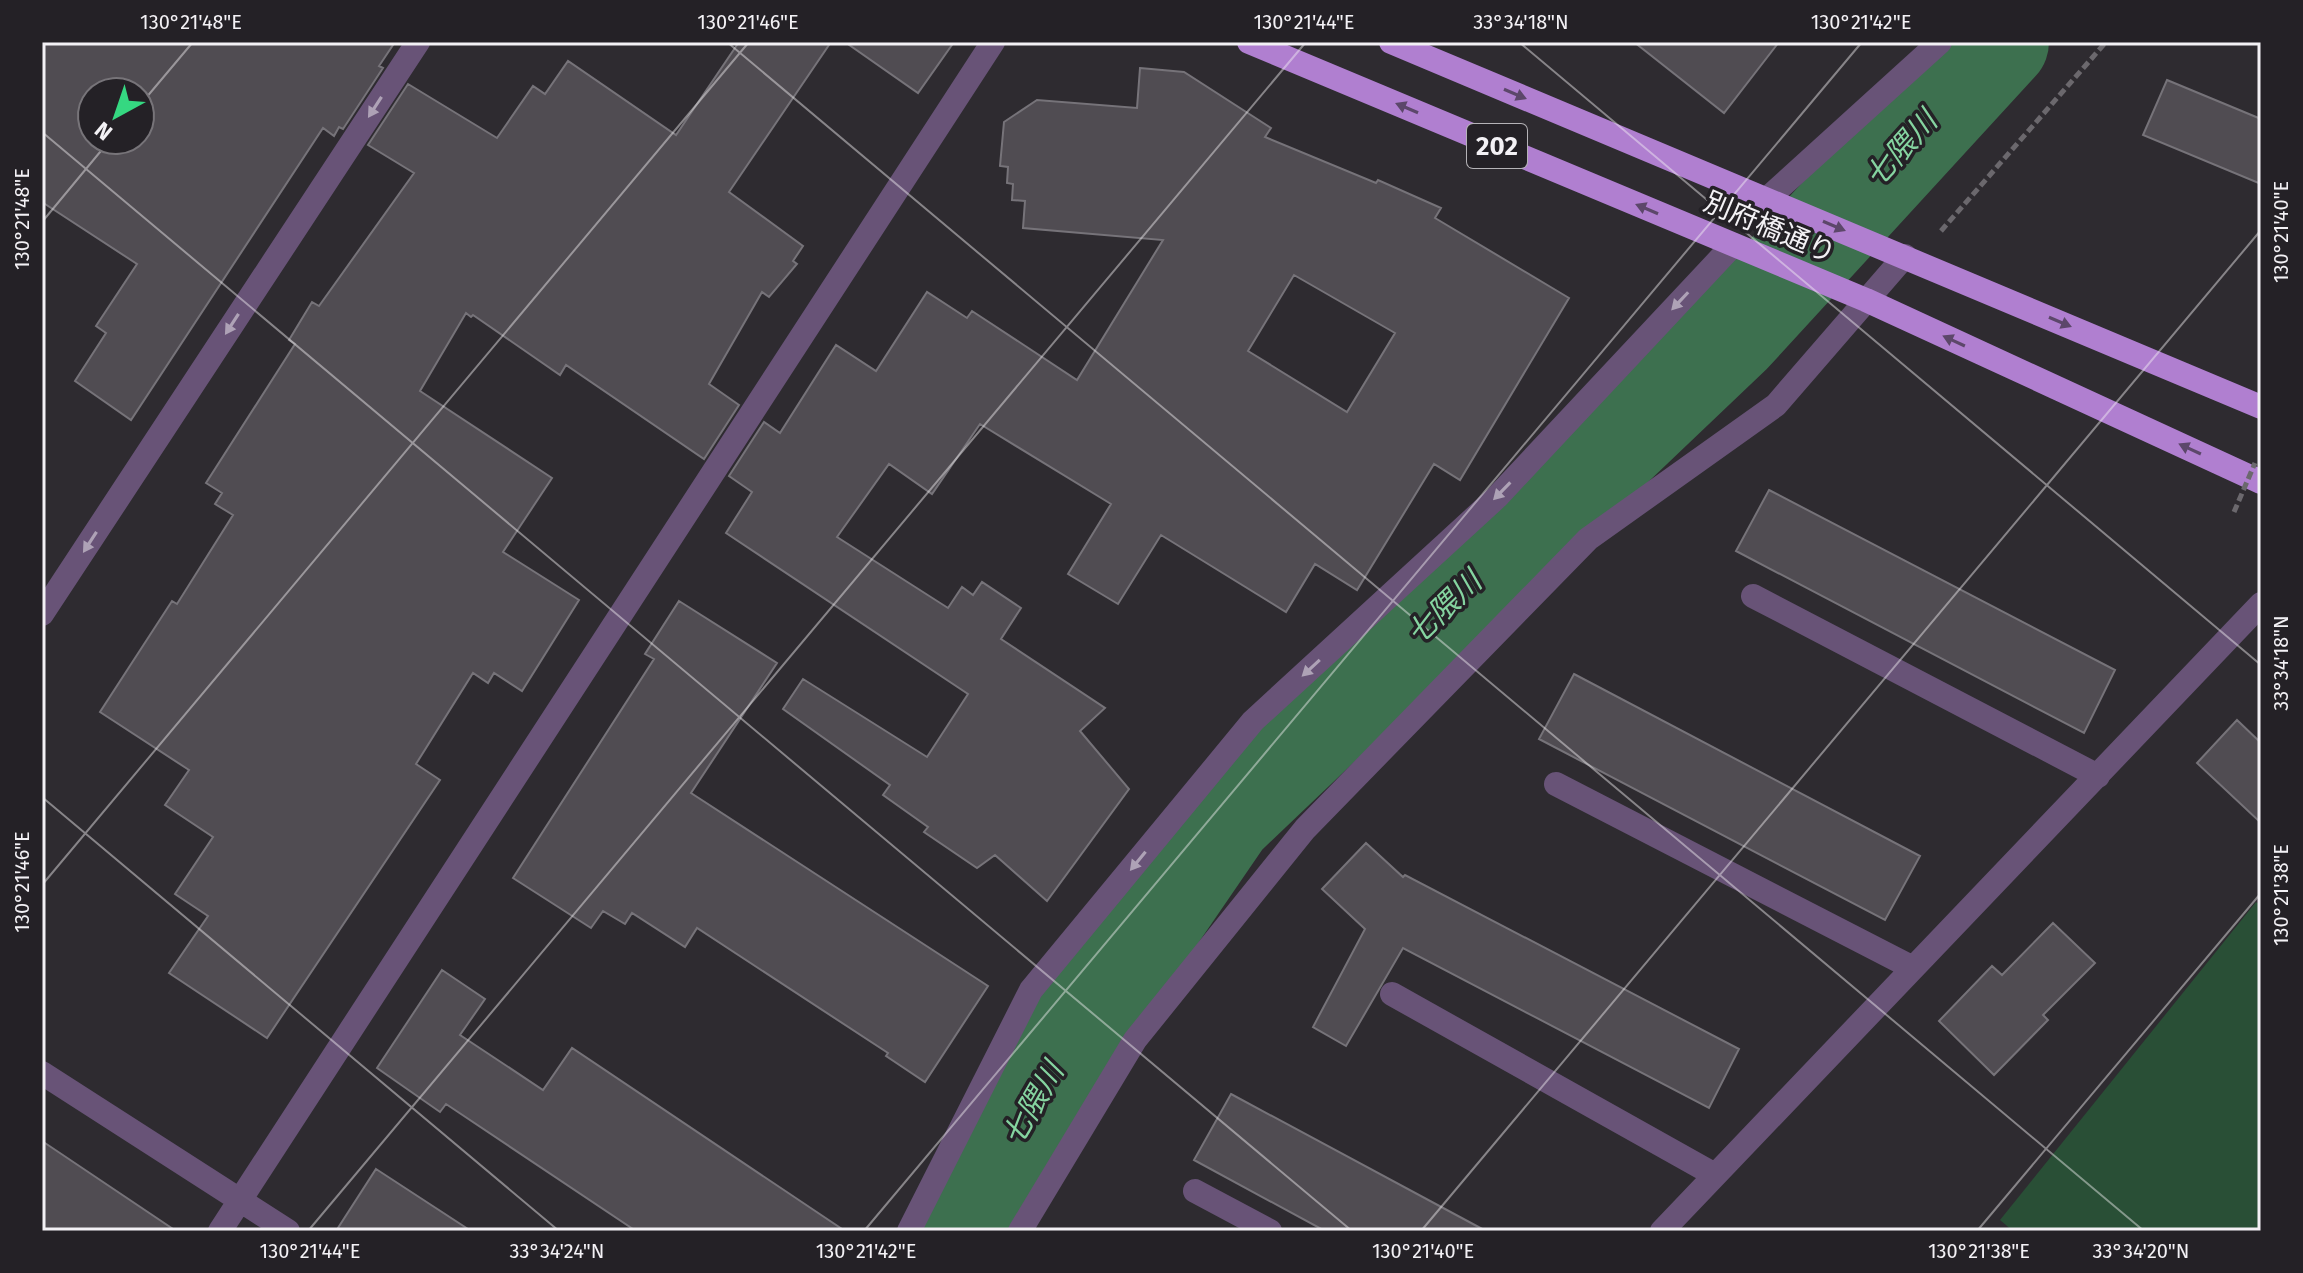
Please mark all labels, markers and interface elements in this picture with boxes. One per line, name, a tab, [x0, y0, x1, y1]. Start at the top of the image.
text: 130°21'48"E	[140, 10, 242, 34]
text: 130°21'46"E	[697, 10, 799, 34]
text: 130°21'44"E	[1254, 10, 1354, 34]
text: 33°34'18"N	[1473, 10, 1569, 34]
text: 130°21'42"E	[1811, 10, 1911, 34]
north arrow	[76, 76, 156, 156]
one-way arrow	[1503, 87, 1527, 100]
one-way arrow	[369, 96, 383, 118]
water label: 七隈川	[1858, 101, 1946, 194]
one-way arrow	[1395, 102, 1419, 115]
text: N	[89, 116, 118, 146]
road number: 202	[1467, 124, 1527, 168]
text: 130°21'48"E	[10, 168, 34, 270]
text: 130°21'40"E	[2269, 181, 2293, 283]
street label: 別府橋通り	[1699, 185, 1841, 270]
one-way arrow	[1635, 202, 1659, 215]
one-way arrow	[1822, 220, 1846, 233]
one-way arrow	[1671, 292, 1689, 311]
one-way arrow	[225, 314, 240, 335]
one-way arrow	[2048, 315, 2072, 328]
one-way arrow	[1942, 334, 1966, 347]
one-way arrow	[2178, 442, 2202, 456]
one-way arrow	[1493, 481, 1512, 500]
one-way arrow	[82, 531, 97, 552]
water label: 七隈川	[1399, 562, 1491, 652]
text: 33°34'18"N	[2269, 615, 2293, 711]
one-way arrow	[1302, 658, 1321, 676]
text: 130°21'46"E	[10, 831, 34, 933]
text: 130°21'38"E	[2269, 844, 2293, 946]
one-way arrow	[1130, 851, 1147, 871]
water label: 七隈川	[995, 1053, 1073, 1152]
text: 130°21'44"E	[260, 1239, 360, 1263]
text: 33°34'24"N	[510, 1239, 604, 1263]
text: 130°21'42"E	[816, 1239, 916, 1263]
text: 130°21'40"E	[1372, 1239, 1474, 1263]
text: 130°21'38"E	[1928, 1239, 2030, 1263]
text: 33°34'20"N	[2093, 1239, 2189, 1263]

